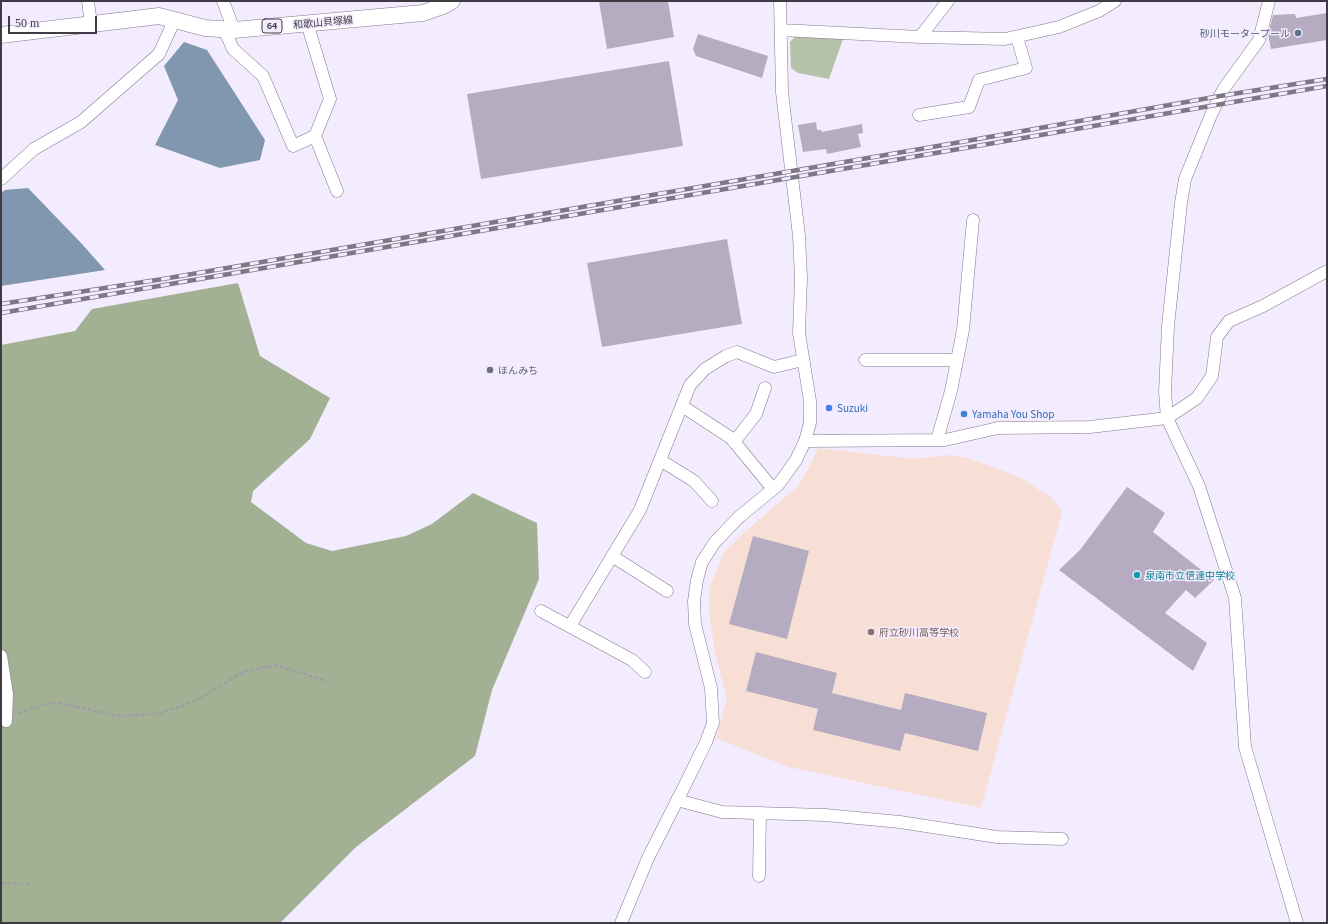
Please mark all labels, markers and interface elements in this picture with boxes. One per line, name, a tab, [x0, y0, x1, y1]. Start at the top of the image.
scale bar	[10, 8, 99, 34]
street label: 和歌山貝塚線	[293, 13, 353, 31]
text: 50 m	[15, 16, 39, 30]
road number: 64	[262, 19, 282, 33]
place label: 砂川モータープール	[1200, 27, 1290, 39]
marker: 砂川モータープール	[1293, 28, 1303, 38]
place label: ほんみち	[498, 364, 538, 376]
marker: ほんみち	[485, 365, 495, 375]
place label: Suzuki	[837, 402, 868, 414]
marker: Suzuki	[824, 403, 834, 413]
place label: Yamaha You Shop	[972, 408, 1054, 420]
marker: Yamaha You Shop	[959, 409, 969, 419]
place label: 泉南市立信達中学校	[1145, 569, 1235, 581]
marker: 泉南市立信達中学校	[1132, 570, 1142, 580]
place label: 府立砂川高等学校	[879, 626, 959, 638]
marker: 府立砂川高等学校	[866, 627, 876, 637]

